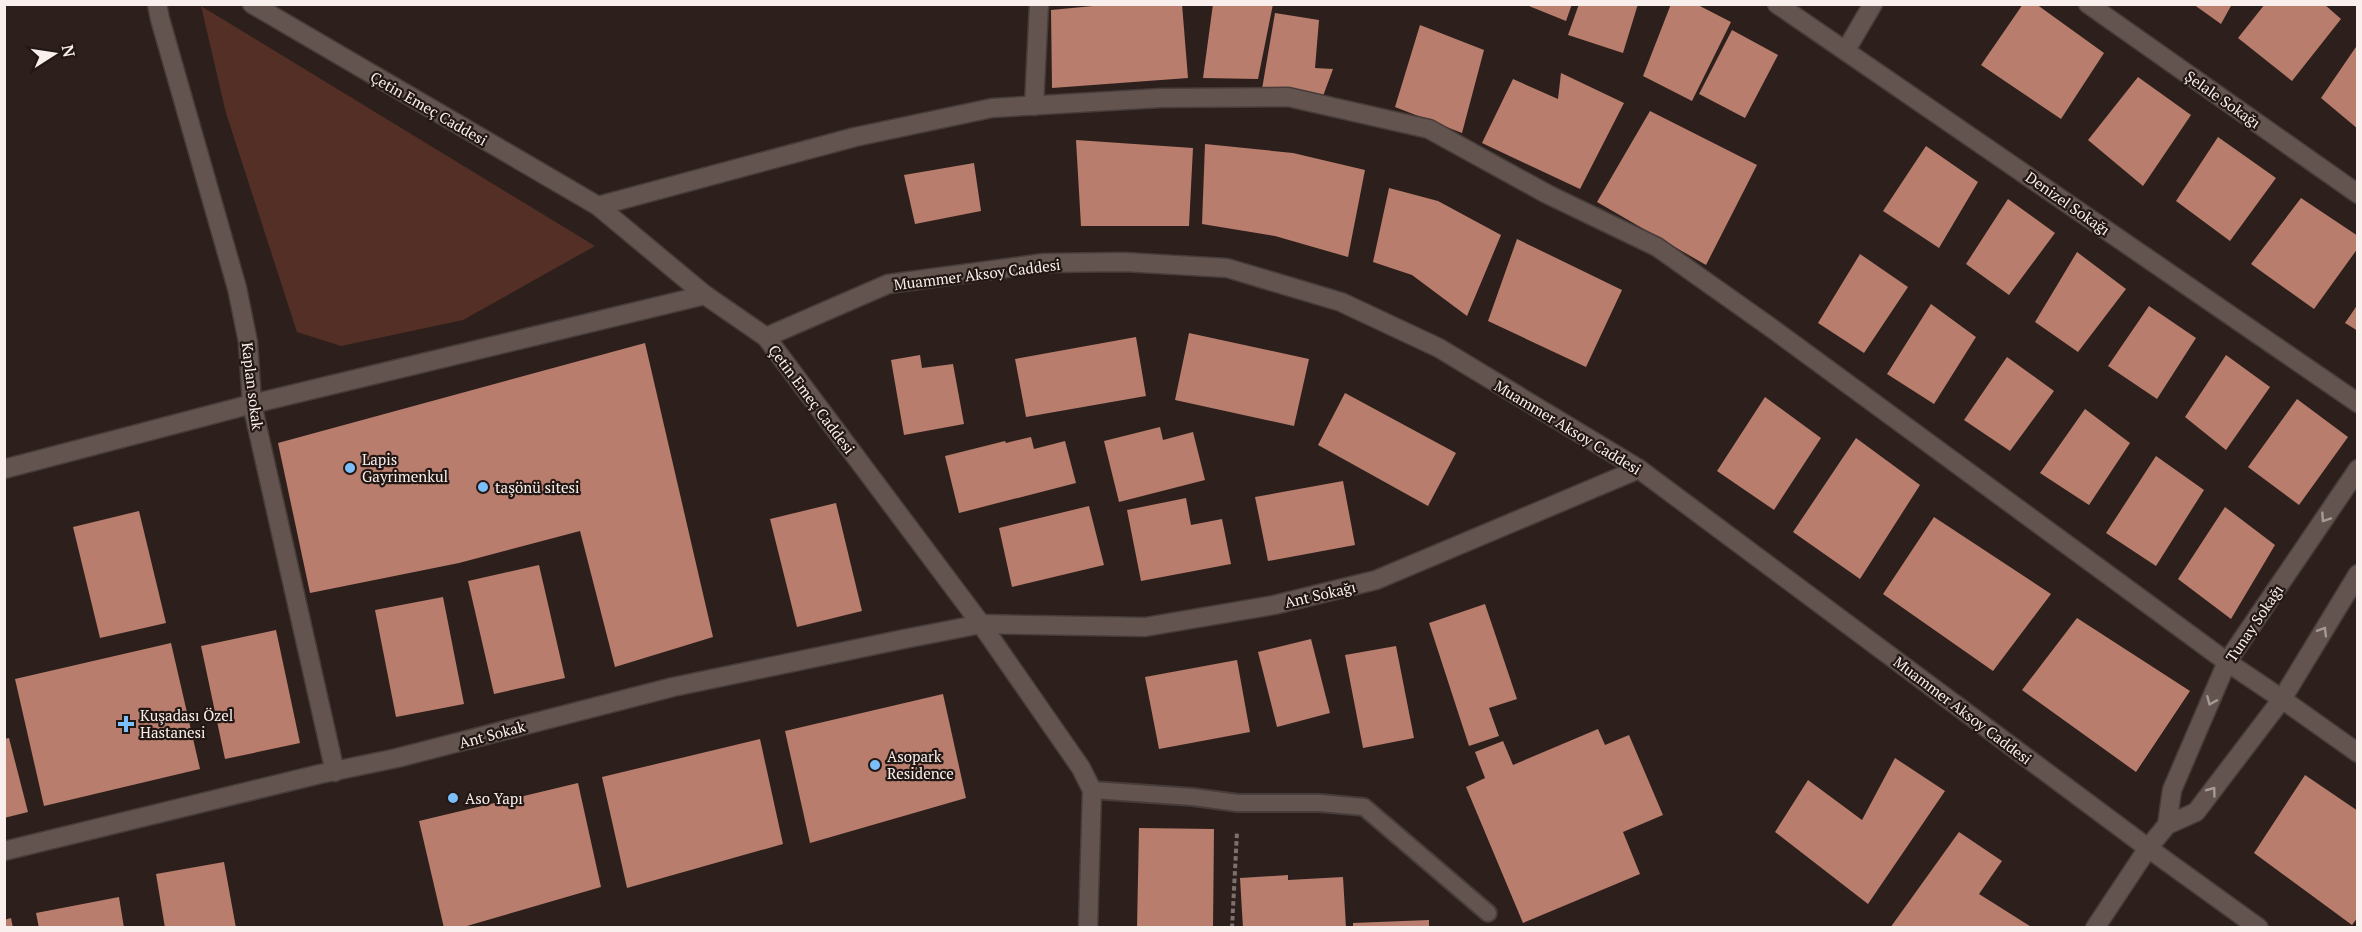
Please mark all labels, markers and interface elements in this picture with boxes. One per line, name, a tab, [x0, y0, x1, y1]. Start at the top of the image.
north arrow	[24, 24, 84, 84]
text: N	[57, 43, 81, 59]
street label: Çetin Emeç Caddesi	[367, 66, 491, 150]
street label: Şelale Sokağı	[2181, 66, 2265, 132]
street label: Denizel Sokağı	[2022, 167, 2114, 239]
street label: Muammer Aksoy Caddesi	[892, 254, 1062, 294]
street label: Çetin Emeç Caddesi	[764, 340, 860, 458]
street label: Kaplan sokak	[238, 341, 268, 431]
street label: Muammer Aksoy Caddesi	[1491, 375, 1645, 479]
place label: Lapis Gayrimenkul	[362, 449, 448, 486]
marker: Lapis Gayrimenkul	[343, 461, 357, 475]
place label: taşönü sitesi	[495, 477, 580, 497]
marker: taşönü sitesi	[476, 480, 490, 494]
one-way arrow	[2321, 511, 2332, 522]
street label: Ant Sokağı	[1282, 576, 1358, 612]
street label: Tunay Sokağı	[2221, 580, 2287, 666]
one-way arrow	[2315, 627, 2327, 637]
street label: Muammer Aksoy Caddesi	[1890, 651, 2036, 769]
one-way arrow	[2206, 694, 2218, 705]
place label: Kuşadası Özel Hastanesi	[140, 705, 233, 742]
marker: Kuşadası Özel Hastanesi	[117, 715, 135, 733]
street label: Ant Sokak	[457, 716, 528, 752]
place label: Asopark Residence	[887, 746, 954, 783]
marker: Asopark Residence	[868, 758, 882, 772]
one-way arrow	[2205, 787, 2216, 798]
place label: Aso Yapı	[465, 788, 523, 808]
marker: Aso Yapı	[446, 791, 460, 805]

